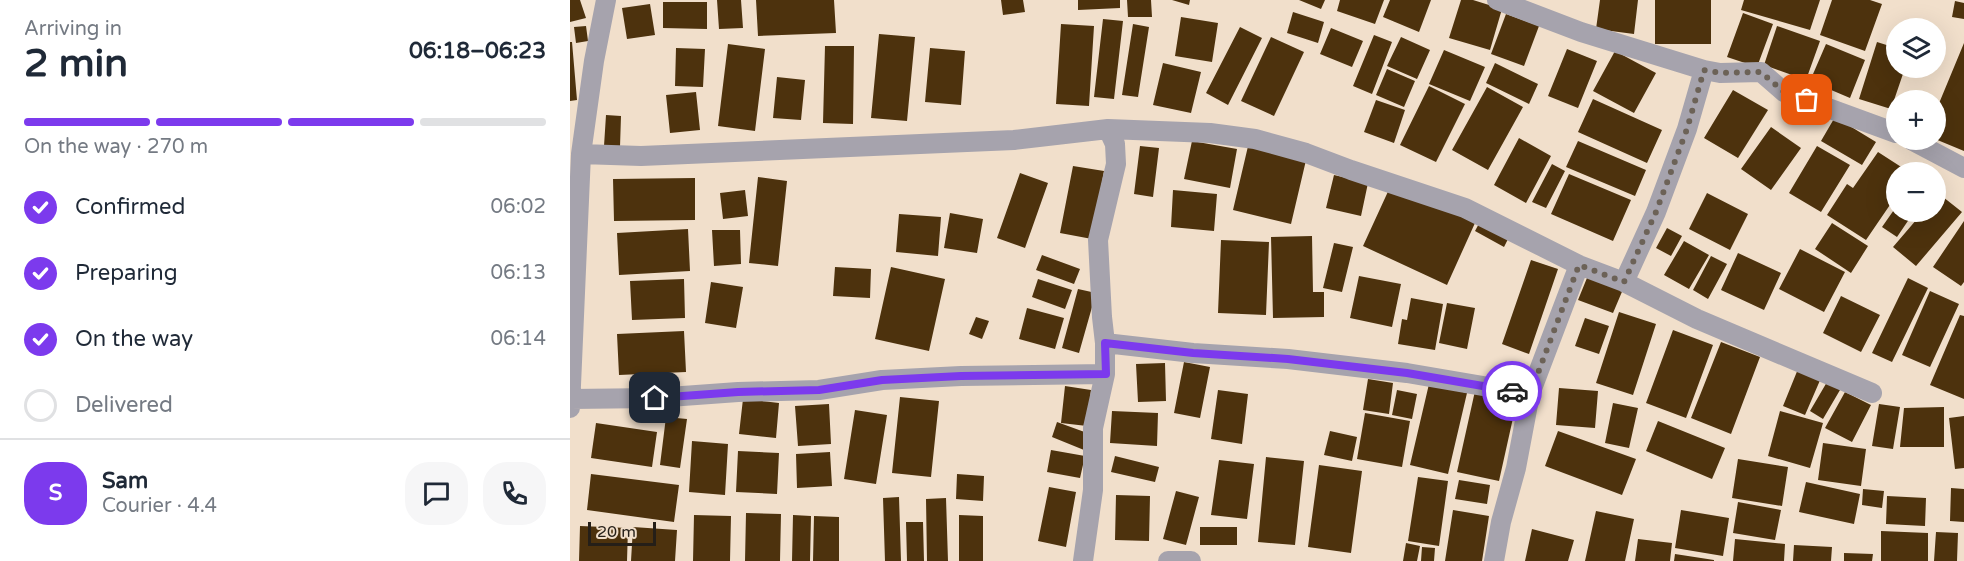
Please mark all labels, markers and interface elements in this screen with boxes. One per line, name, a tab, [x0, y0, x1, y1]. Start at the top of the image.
text: Arriving in	[24, 17, 122, 41]
map controls	[1886, 18, 1946, 222]
button: layers	[1886, 18, 1946, 78]
text: 06:18–06:23	[409, 38, 546, 64]
text: 2 min	[24, 40, 128, 87]
pin	[1781, 74, 1832, 125]
icon: bag	[1790, 83, 1823, 116]
button: +	[1886, 90, 1946, 150]
text: On the way · 270 m	[24, 135, 208, 159]
button: −	[1886, 162, 1946, 222]
icon: check	[24, 191, 57, 224]
text: Confirmed	[75, 194, 185, 220]
text: 06:02	[491, 195, 546, 219]
icon: check	[24, 257, 57, 290]
text: Preparing	[75, 260, 178, 286]
text: 06:13	[491, 261, 546, 285]
icon: check	[24, 323, 57, 356]
text: On the way	[75, 326, 193, 352]
text: 06:14	[491, 327, 546, 351]
courier	[1482, 361, 1542, 421]
pin	[629, 372, 680, 423]
icon: car	[1496, 375, 1529, 408]
icon: home	[638, 381, 671, 414]
text: Delivered	[75, 392, 173, 418]
button: chat	[405, 462, 468, 525]
button: phone	[483, 462, 546, 525]
text: Sam	[102, 468, 148, 494]
text: S	[49, 480, 62, 506]
text: Courier · 4.4	[102, 494, 217, 518]
scale bar	[588, 519, 656, 546]
text: 20 m	[597, 522, 636, 542]

